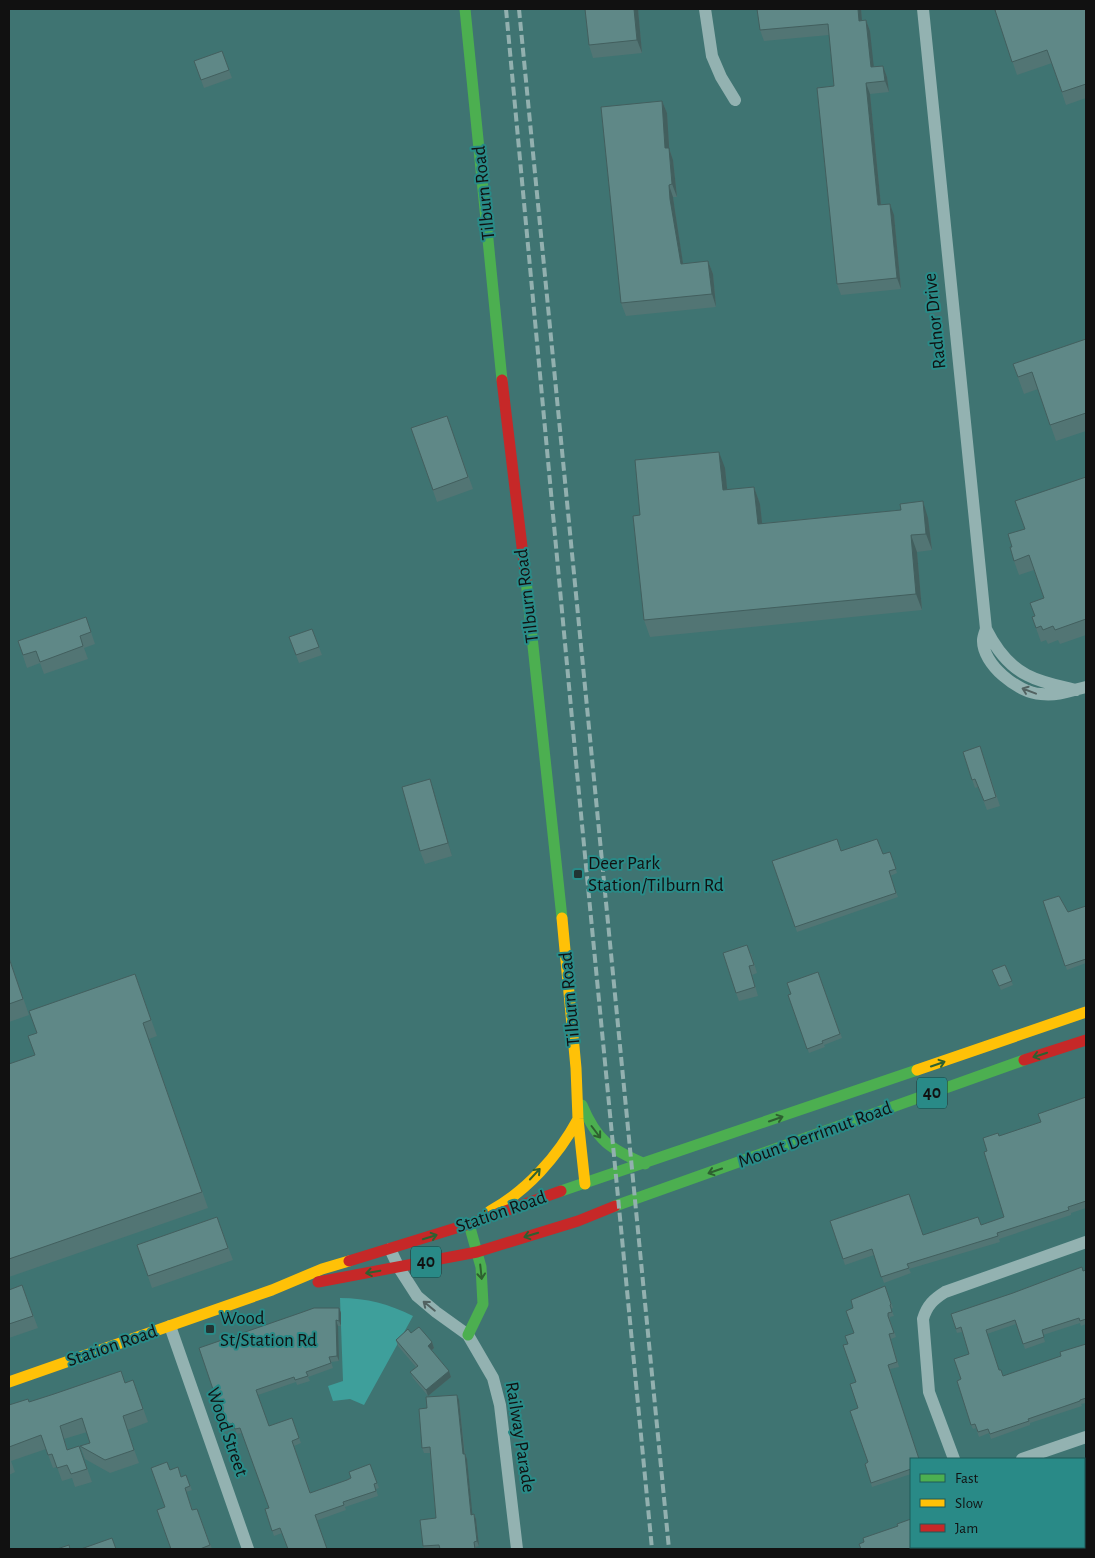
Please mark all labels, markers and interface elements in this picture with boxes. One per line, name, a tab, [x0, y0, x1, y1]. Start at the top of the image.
street label: Tilburn Road	[470, 145, 498, 241]
street label: Radnor Drive	[921, 272, 949, 370]
street label: Tilburn Road	[512, 548, 542, 644]
one-way arrow	[1021, 685, 1036, 694]
place label: Deer Park Station/Tilburn Rd	[588, 854, 724, 895]
marker: Deer Park Station/Tilburn Rd	[572, 868, 584, 880]
street label: Tilburn Road	[556, 951, 584, 1047]
one-way arrow	[1032, 1050, 1048, 1060]
one-way arrow	[929, 1059, 945, 1068]
road number: 40	[917, 1078, 947, 1108]
street label: Mount Derrimut Road	[736, 1098, 895, 1172]
one-way arrow	[767, 1114, 783, 1124]
one-way arrow	[590, 1125, 601, 1138]
one-way arrow	[708, 1167, 723, 1176]
one-way arrow	[529, 1168, 541, 1181]
street label: Station Road	[453, 1188, 549, 1236]
one-way arrow	[421, 1231, 437, 1241]
one-way arrow	[524, 1231, 540, 1241]
road number: 40	[411, 1246, 441, 1278]
one-way arrow	[476, 1263, 485, 1279]
one-way arrow	[366, 1267, 382, 1277]
one-way arrow	[423, 1301, 436, 1312]
place label: Wood St/Station Rd	[220, 1309, 317, 1350]
street label: Station Road	[64, 1322, 160, 1370]
marker: Wood St/Station Rd	[204, 1323, 216, 1335]
street label: Railway Parade	[502, 1380, 538, 1494]
street label: Wood Street	[203, 1385, 251, 1479]
legend	[910, 1458, 1085, 1548]
text: Fast	[955, 1471, 979, 1486]
text: Slow	[955, 1496, 983, 1511]
text: Jam	[955, 1521, 978, 1536]

